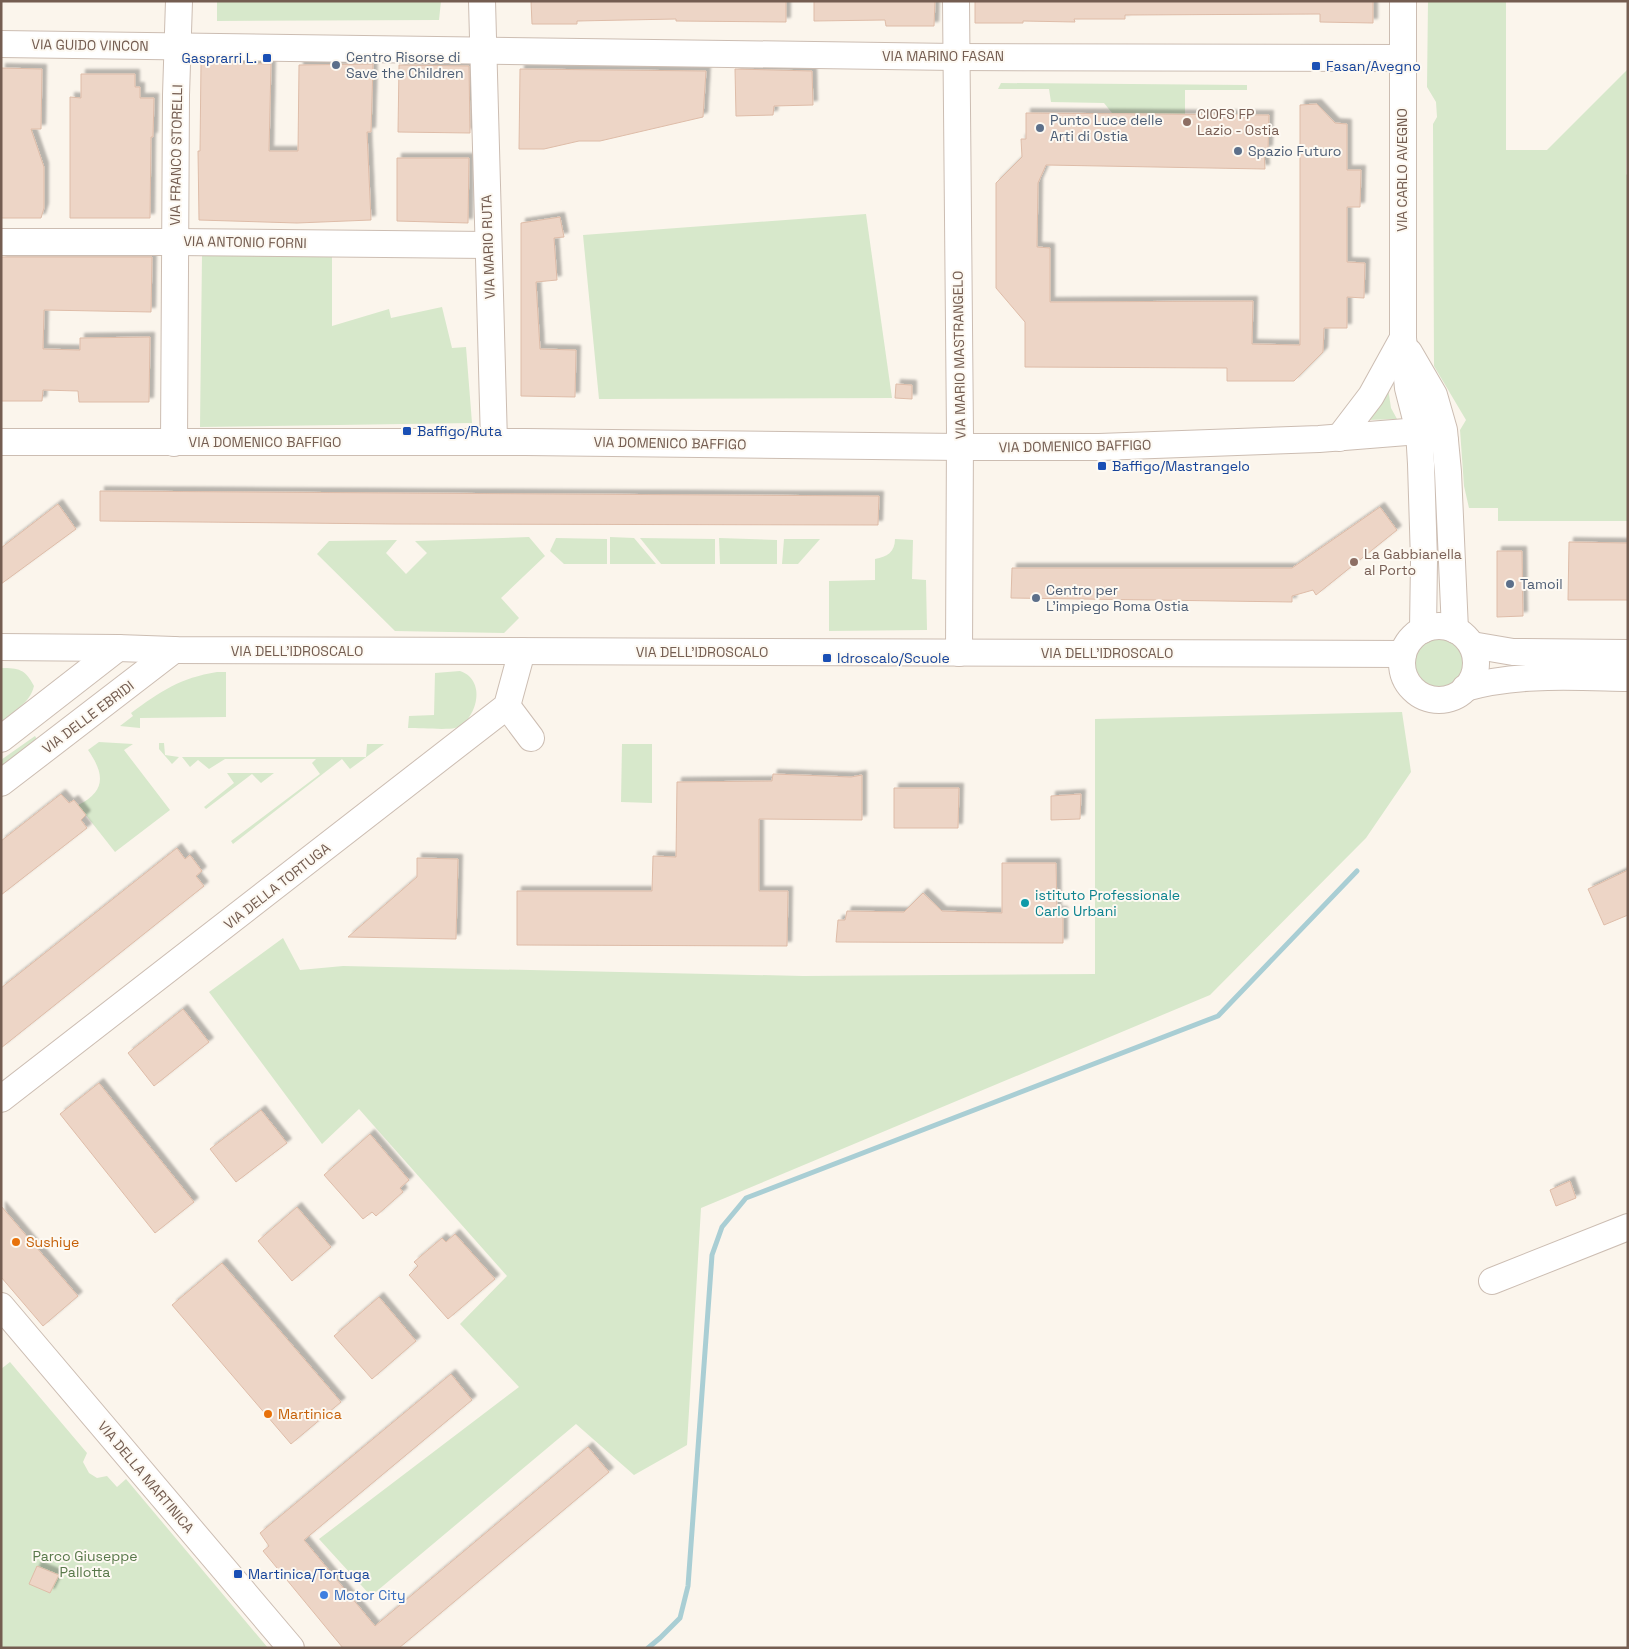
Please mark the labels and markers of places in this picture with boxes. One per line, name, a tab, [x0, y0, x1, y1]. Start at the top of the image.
place label: Centro Risorse di Save the Children	[346, 48, 464, 82]
place label: Gasprarri L.	[182, 49, 257, 67]
marker: Gasprarri L.	[261, 52, 273, 64]
place label: Fasan/Avegno	[1326, 57, 1421, 75]
marker: Centro Risorse di Save the Children	[330, 59, 342, 71]
marker: Fasan/Avegno	[1310, 60, 1322, 72]
place label: CIOFS FP Lazio - Ostia	[1197, 105, 1279, 139]
place label: Punto Luce delle Arti di Ostia	[1050, 111, 1163, 145]
marker: CIOFS FP Lazio - Ostia	[1181, 116, 1193, 128]
marker: Punto Luce delle Arti di Ostia	[1034, 122, 1046, 134]
place label: Spazio Futuro	[1248, 142, 1341, 160]
marker: Spazio Futuro	[1232, 145, 1244, 157]
place label: Baffigo/Ruta	[417, 422, 502, 440]
marker: Baffigo/Ruta	[401, 425, 413, 437]
place label: Baffigo/Mastrangelo	[1112, 457, 1250, 475]
marker: Baffigo/Mastrangelo	[1096, 460, 1108, 472]
place label: La Gabbianella al Porto	[1364, 545, 1462, 579]
marker: La Gabbianella al Porto	[1348, 556, 1360, 568]
place label: Tamoil	[1520, 575, 1563, 593]
marker: Tamoil	[1504, 578, 1516, 590]
place label: Centro per L'impiego Roma Ostia	[1046, 581, 1189, 615]
marker: Centro per L'impiego Roma Ostia	[1030, 592, 1042, 604]
place label: Idroscalo/Scuole	[837, 649, 950, 667]
marker: Idroscalo/Scuole	[821, 652, 833, 664]
place label: istituto Professionale Carlo Urbani	[1035, 886, 1180, 920]
marker: istituto Professionale Carlo Urbani	[1019, 897, 1031, 909]
place label: Sushiye	[26, 1233, 79, 1251]
marker: Sushiye	[10, 1236, 22, 1248]
place label: Martinica	[278, 1405, 342, 1423]
marker: Martinica	[262, 1408, 274, 1420]
place label: Martinica/Tortuga	[248, 1565, 370, 1583]
marker: Martinica/Tortuga	[232, 1568, 244, 1580]
place label: Motor City	[334, 1586, 406, 1604]
marker: Motor City	[318, 1589, 330, 1601]

